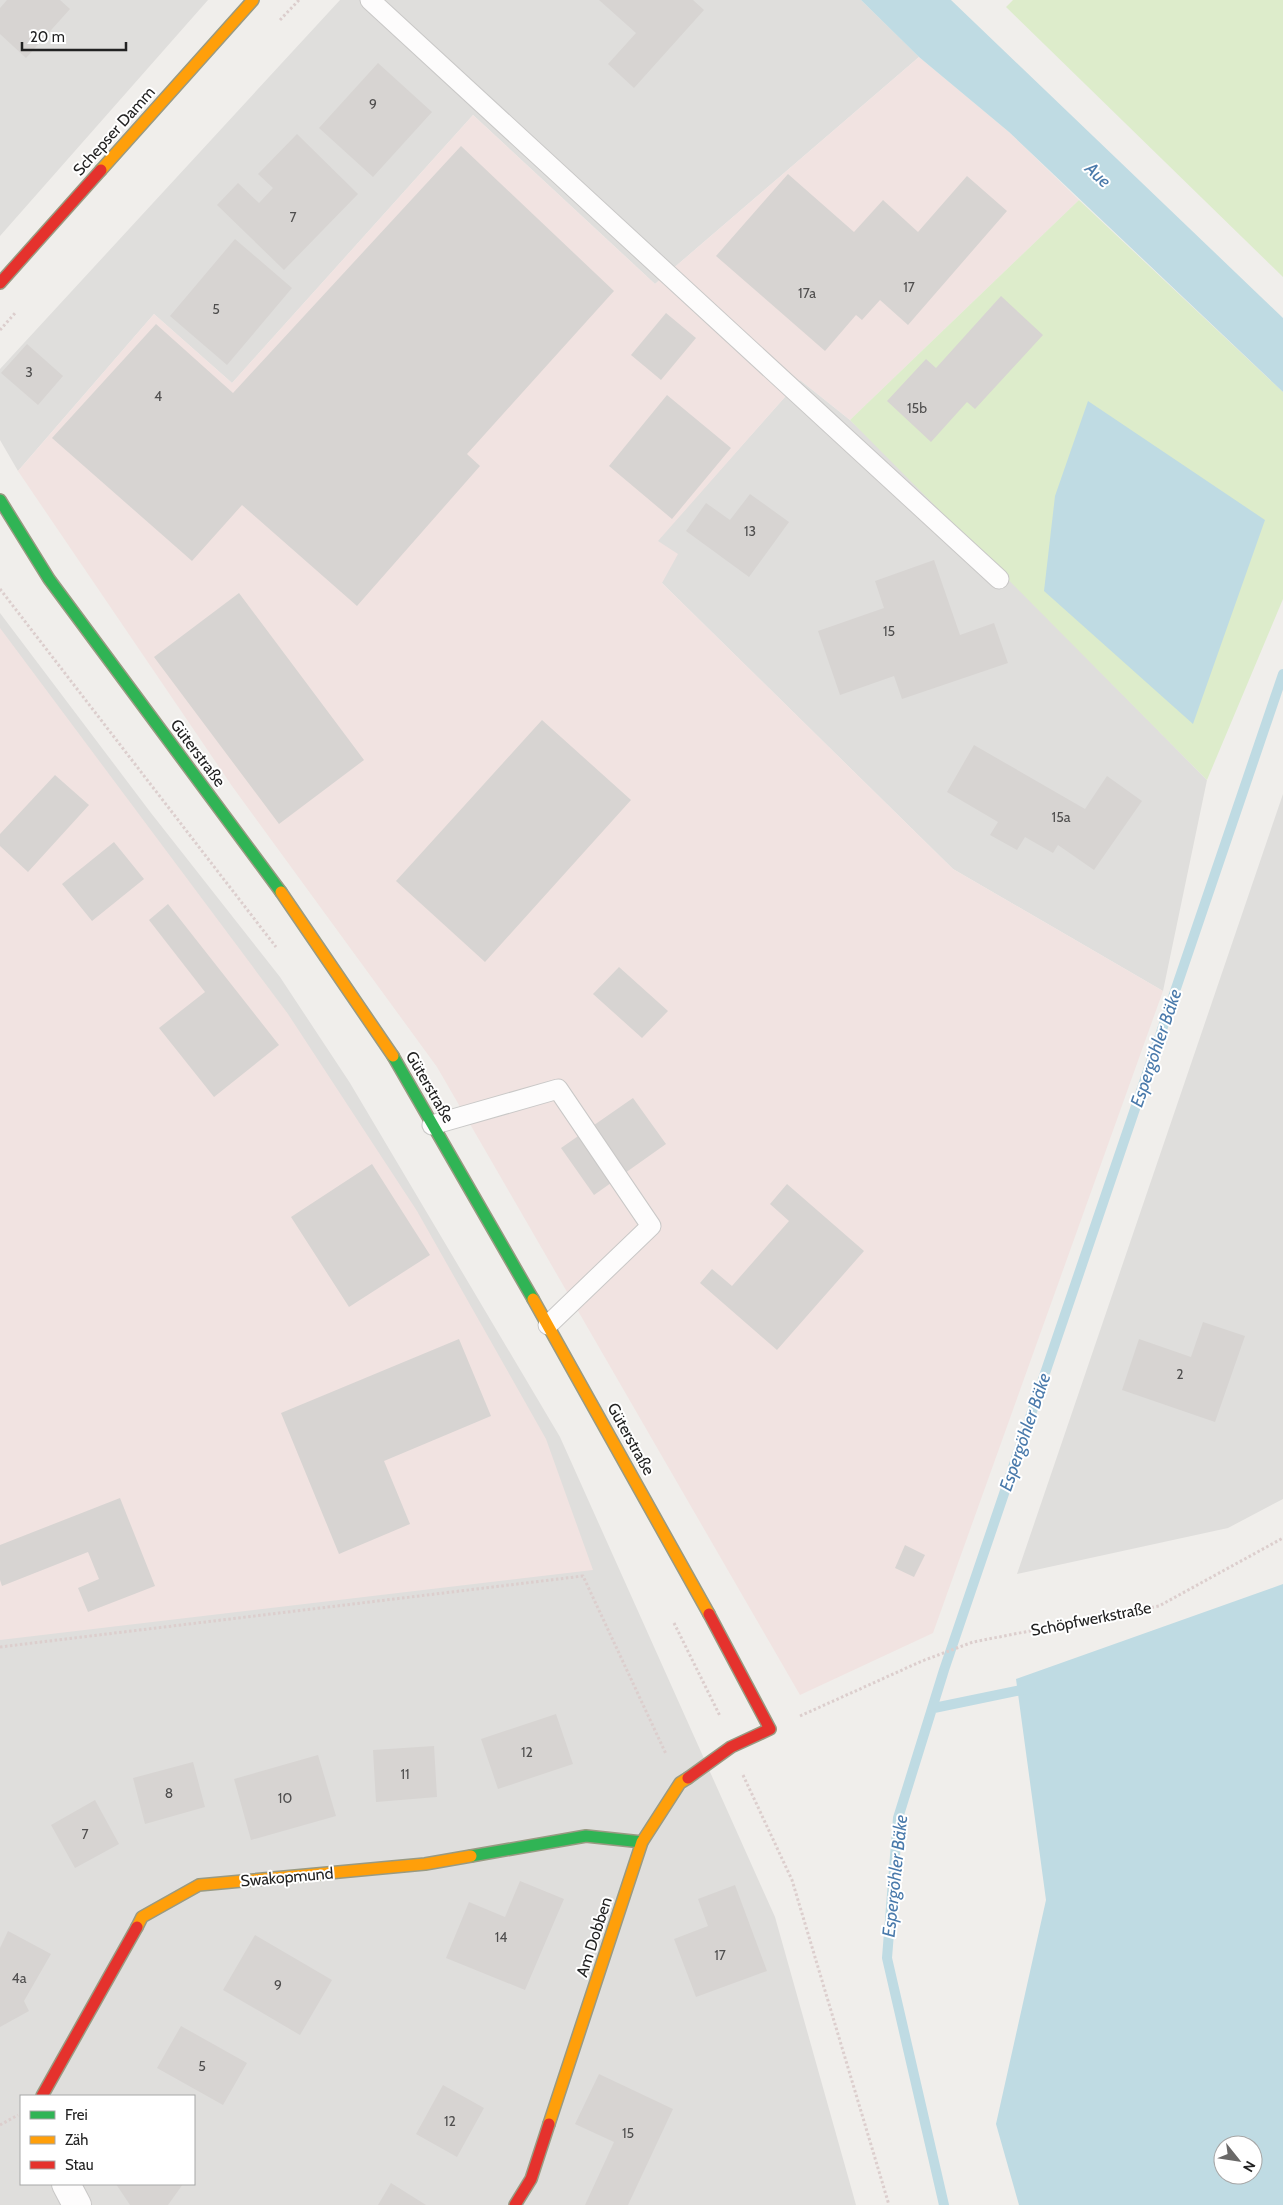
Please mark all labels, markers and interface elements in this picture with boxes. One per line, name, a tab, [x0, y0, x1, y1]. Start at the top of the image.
scale bar	[22, 20, 126, 52]
text: 20 m	[30, 28, 65, 46]
street label: Schepser Damm	[69, 83, 159, 179]
house number: 9	[369, 95, 377, 113]
water label: Aue	[1080, 157, 1115, 192]
house number: 7	[289, 208, 297, 226]
house number: 17	[903, 278, 915, 296]
house number: 17a	[798, 284, 816, 302]
house number: 5	[212, 300, 220, 318]
house number: 3	[25, 363, 33, 381]
house number: 4	[154, 387, 162, 405]
house number: 15b	[907, 399, 927, 417]
house number: 13	[744, 522, 756, 540]
house number: 15	[883, 622, 895, 640]
street label: Güterstraße	[166, 715, 230, 791]
house number: 15a	[1052, 808, 1071, 826]
water label: Espergöhler Bäke	[1126, 986, 1186, 1110]
street label: Güterstraße	[402, 1048, 458, 1126]
house number: 2	[1176, 1365, 1184, 1383]
water label: Espergöhler Bäke	[995, 1370, 1055, 1494]
street label: Güterstraße	[603, 1400, 659, 1478]
street label: Schöpfwerkstraße	[1029, 1598, 1153, 1640]
house number: 12	[521, 1743, 533, 1761]
house number: 11	[400, 1765, 410, 1783]
house number: 8	[165, 1784, 173, 1802]
house number: 10	[278, 1789, 292, 1807]
water label: Espergöhler Bäke	[878, 1814, 912, 1938]
house number: 7	[81, 1825, 89, 1843]
street label: Swakopmund	[240, 1863, 334, 1891]
street label: Am Dobben	[572, 1895, 616, 1979]
house number: 14	[495, 1928, 507, 1946]
house number: 17	[714, 1946, 726, 1964]
house number: 4a	[12, 1969, 27, 1987]
house number: 9	[274, 1976, 282, 1994]
house number: 5	[198, 2057, 206, 2075]
legend	[20, 2095, 195, 2185]
text: Frei	[65, 2106, 88, 2124]
house number: 12	[444, 2112, 456, 2130]
house number: 15	[622, 2124, 634, 2142]
text: Zäh	[65, 2131, 88, 2149]
north arrow	[1213, 2135, 1263, 2185]
text: Stau	[65, 2156, 94, 2174]
text: N	[1239, 2158, 1260, 2175]

